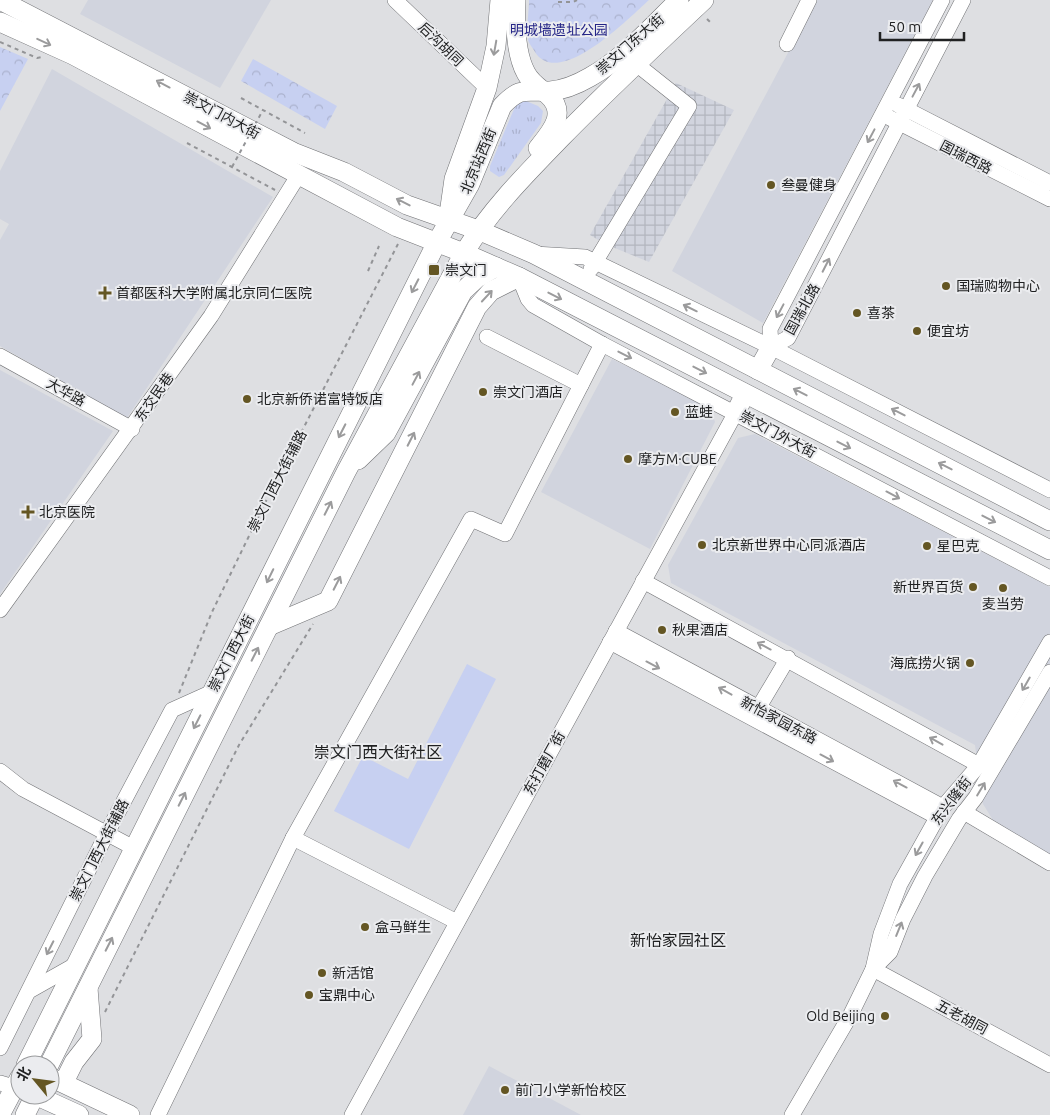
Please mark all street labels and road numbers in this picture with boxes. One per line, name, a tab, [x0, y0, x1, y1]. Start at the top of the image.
street label: 崇文门东大街	[593, 10, 667, 78]
street label: 后沟胡同	[415, 19, 467, 69]
street label: 崇文门内大街	[181, 88, 263, 142]
street label: 北京站西街	[457, 126, 499, 196]
street label: 国瑞西路	[937, 137, 995, 177]
street label: 国瑞北路	[781, 281, 823, 337]
street label: 东交民巷	[131, 369, 177, 425]
street label: 大华路	[44, 375, 88, 409]
street label: 崇文门外大街	[737, 407, 819, 461]
street label: 崇文门西大街辅路	[244, 427, 310, 535]
street label: 崇文门西大街	[205, 612, 257, 694]
street label: 新怡家园东路	[738, 693, 820, 747]
street label: 东打磨厂街	[520, 729, 568, 797]
street label: 东兴隆街	[928, 774, 974, 828]
street label: 崇文门西大街辅路	[66, 796, 132, 904]
street label: 五老胡同	[934, 997, 990, 1037]

